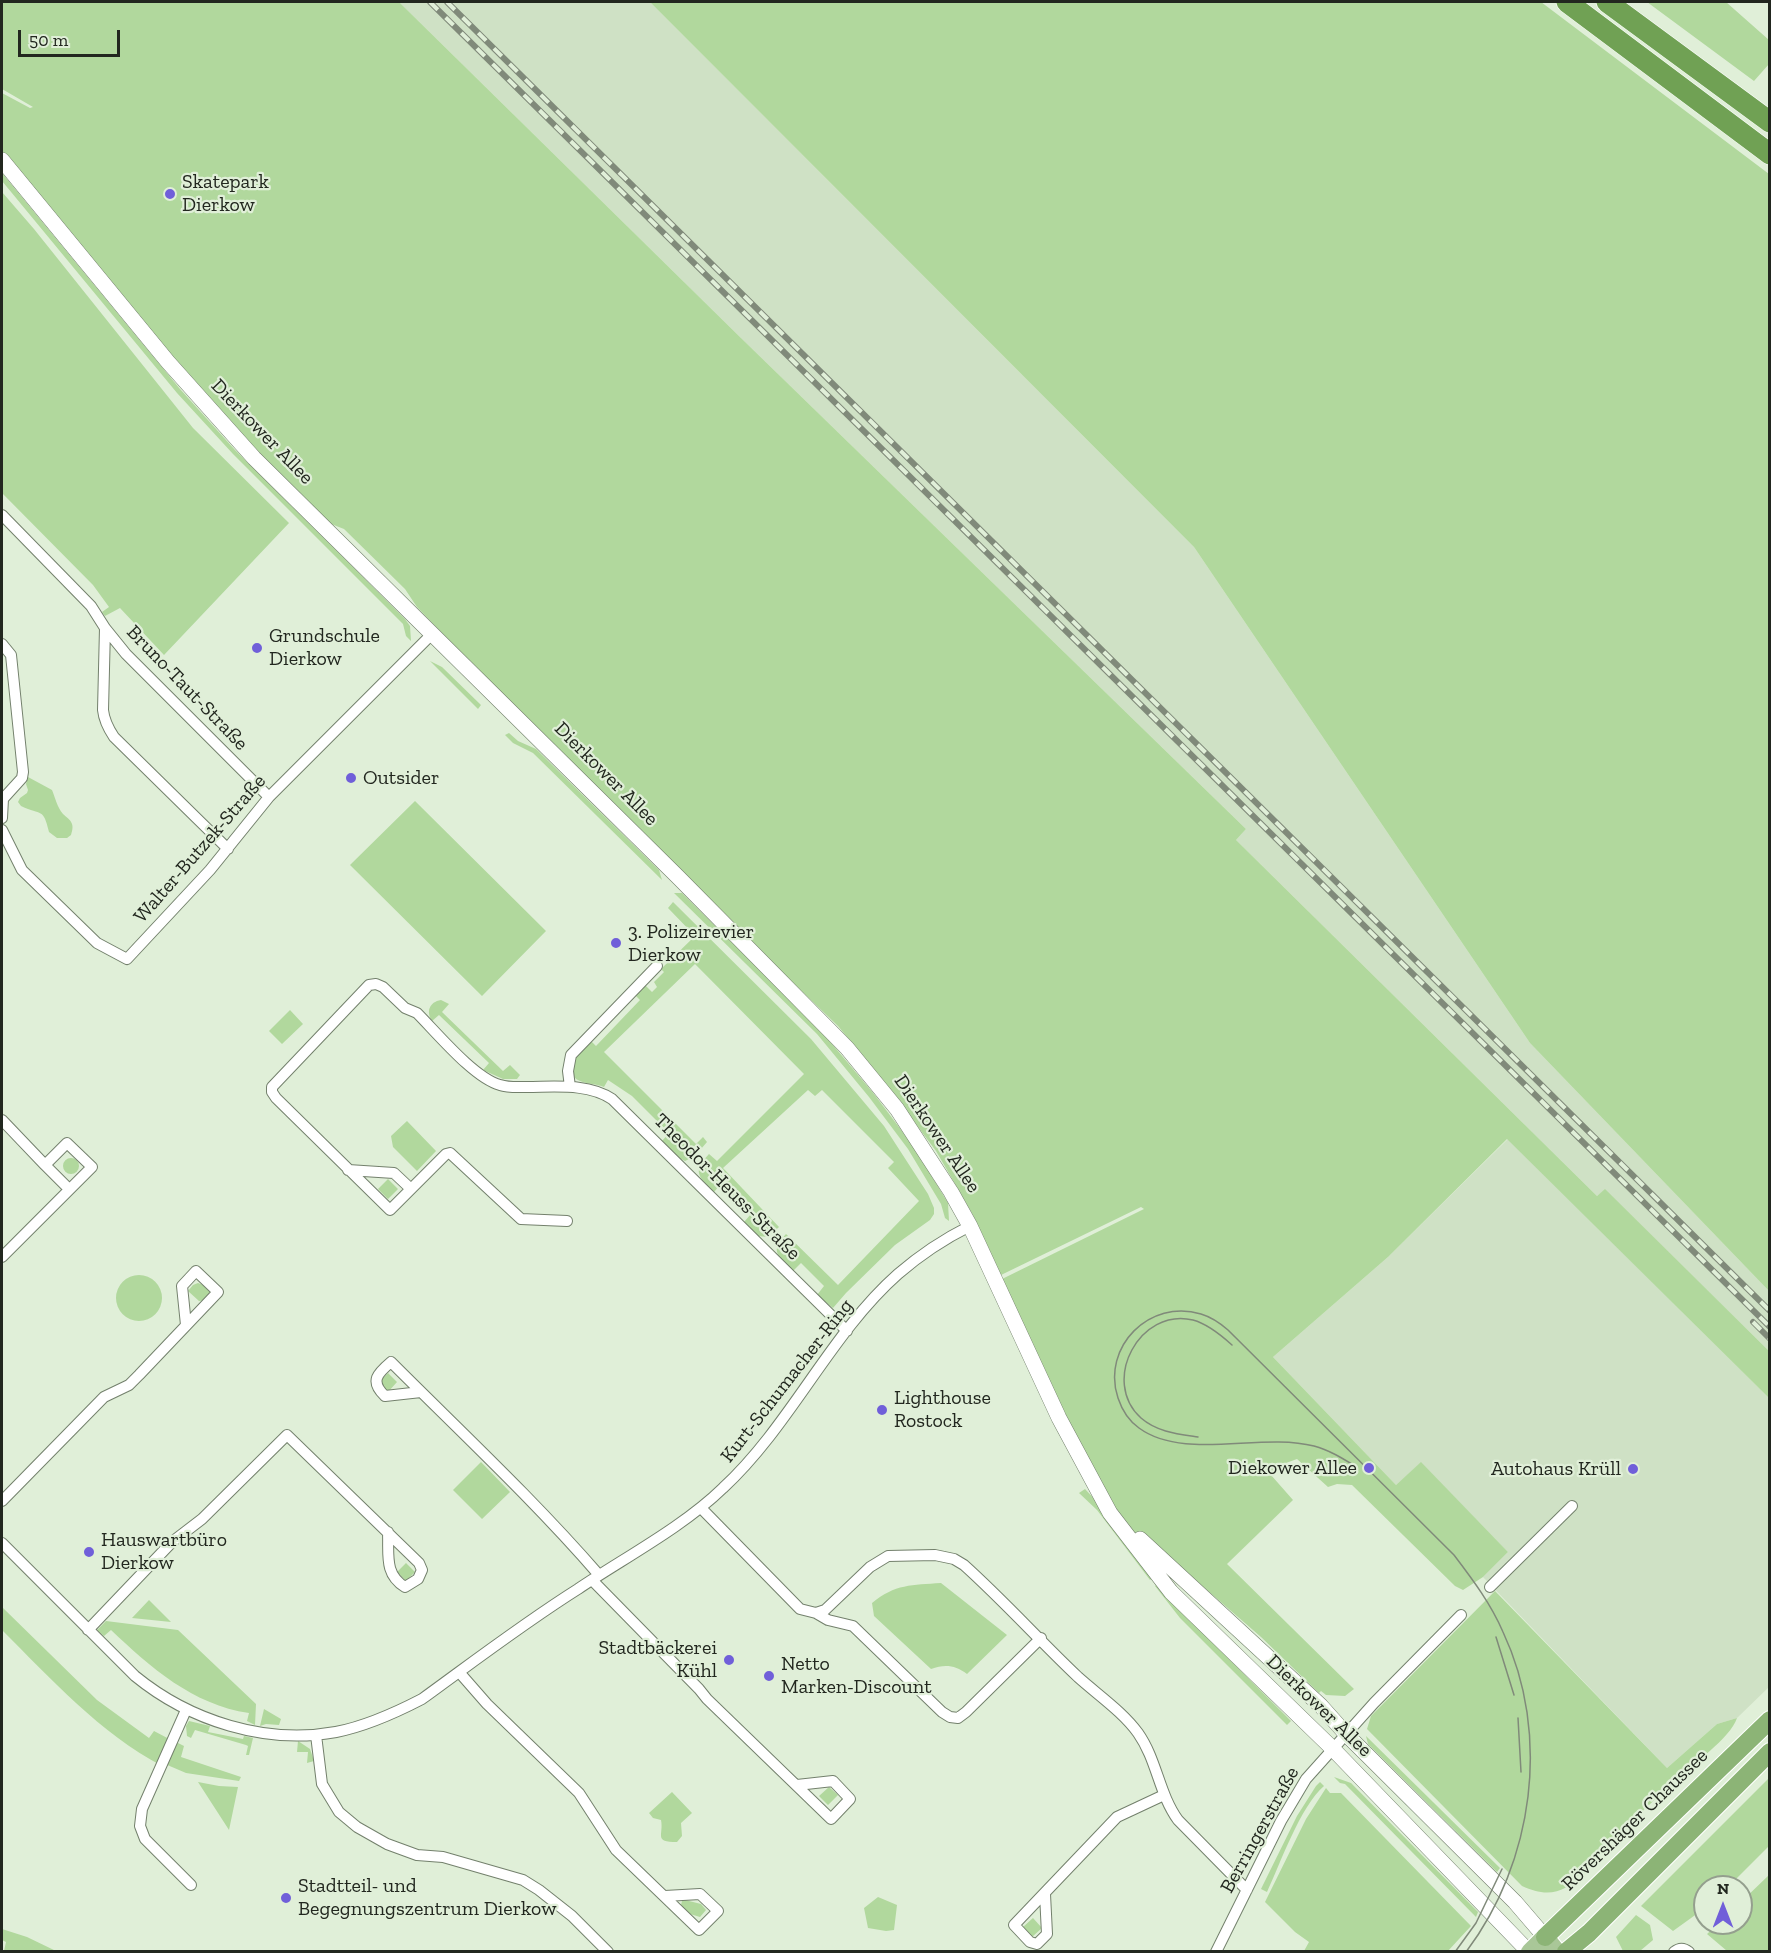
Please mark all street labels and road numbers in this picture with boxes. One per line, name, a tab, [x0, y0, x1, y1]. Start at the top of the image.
street label: Dierkower Allee	[206, 374, 318, 490]
street label: Bruno-Taut-Straße	[121, 620, 253, 756]
street label: Dierkower Allee	[549, 717, 663, 831]
street label: Walter-Butzek-Straße	[129, 770, 271, 928]
street label: Dierkower Allee	[889, 1070, 985, 1198]
street label: Theodor-Heuss-Straße	[649, 1109, 805, 1265]
street label: Kurt-Schumacher-Ring	[716, 1294, 858, 1468]
street label: Dierkower Allee	[1261, 1650, 1377, 1762]
street label: Rövershäger Chaussee	[1557, 1744, 1713, 1896]
street label: Berringerstraße	[1215, 1763, 1305, 1897]

